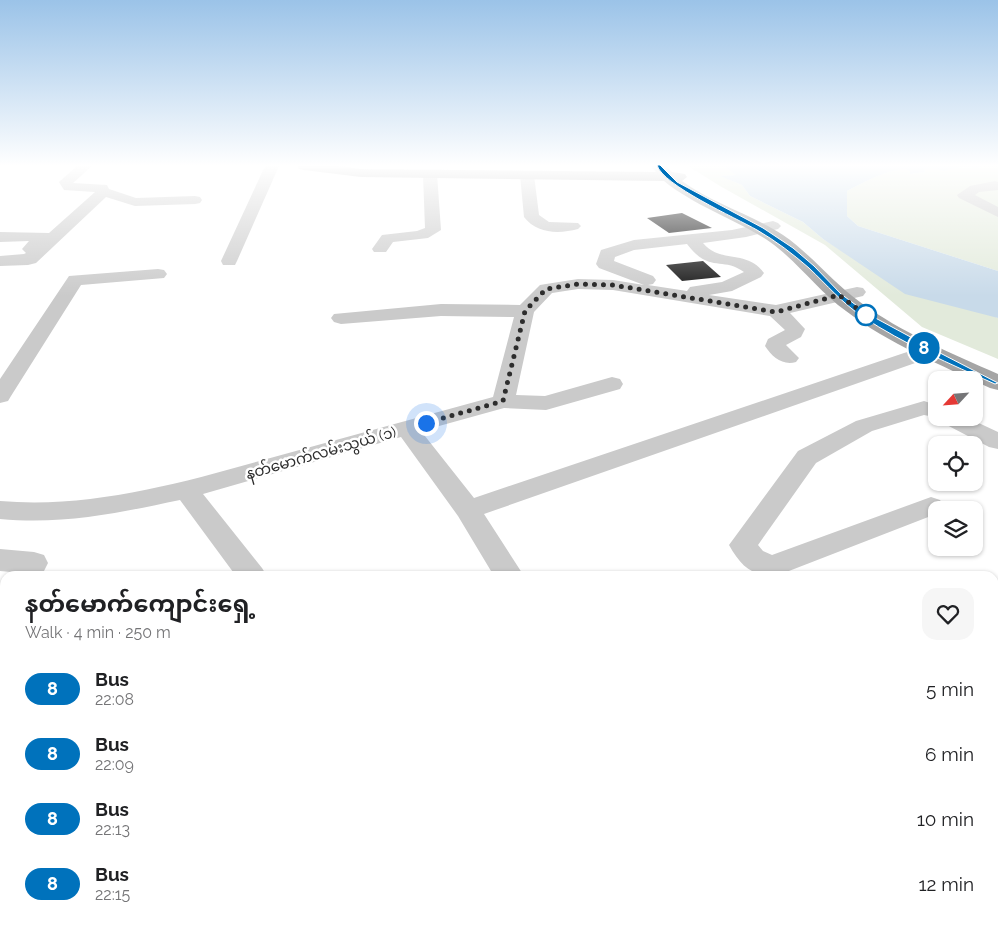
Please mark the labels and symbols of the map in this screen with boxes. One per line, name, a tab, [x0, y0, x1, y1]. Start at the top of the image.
unlabelled marker	[855, 304, 877, 326]
line badge: 8	[908, 332, 940, 364]
north arrow	[928, 371, 982, 426]
your location	[414, 411, 439, 436]
street label: နတ်မောက်လမ်းသွယ် (၁)	[243, 422, 399, 486]

